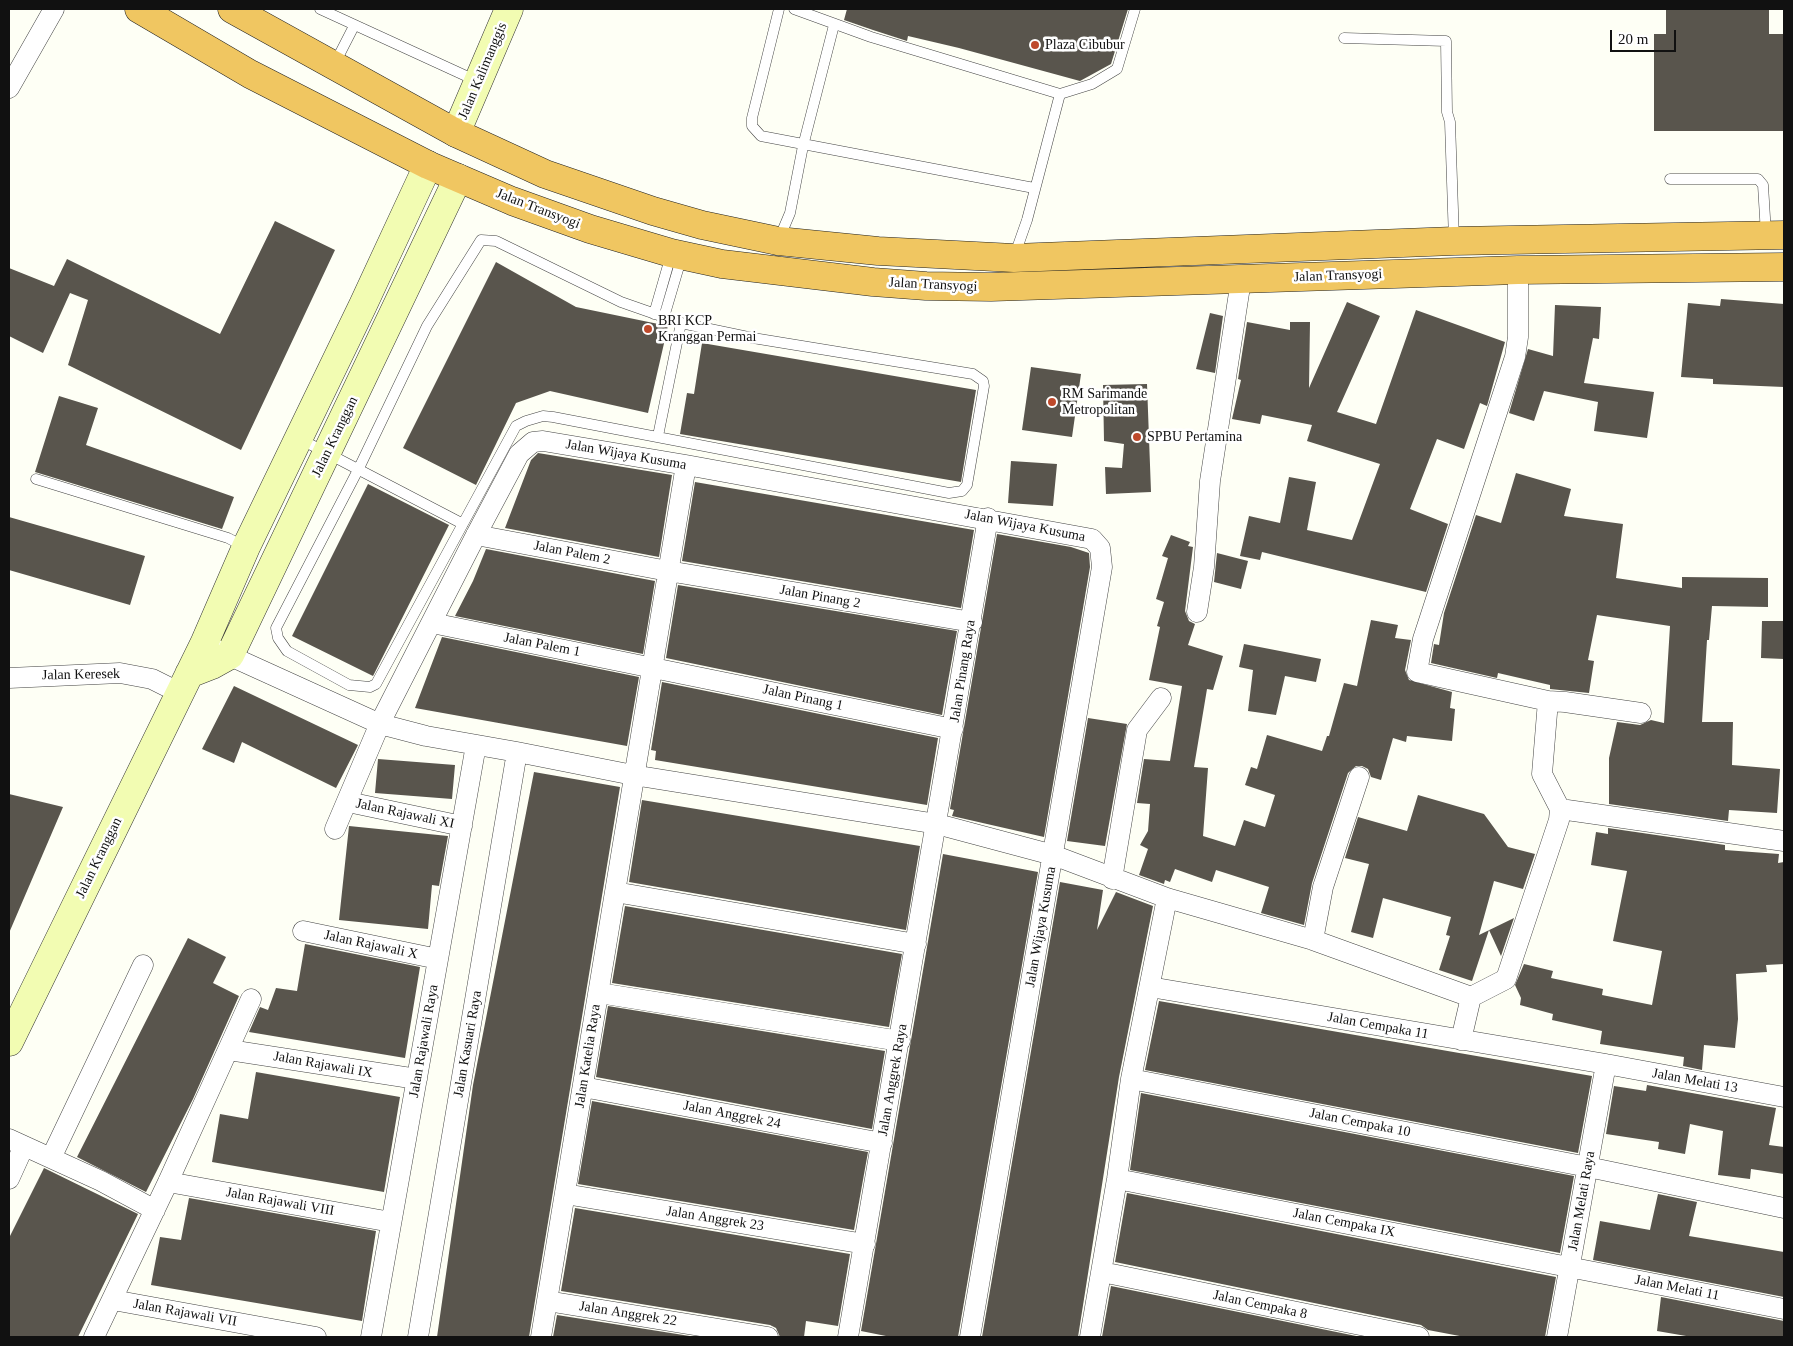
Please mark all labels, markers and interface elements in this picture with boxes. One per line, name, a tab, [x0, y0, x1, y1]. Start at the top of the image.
street label: Jalan Kalimanggis	[455, 20, 511, 122]
scale bar	[1613, 20, 1679, 52]
text: 20 m	[1618, 31, 1648, 47]
place label: Plaza Cibubur	[1045, 37, 1125, 53]
marker: Plaza Cibubur	[1029, 39, 1041, 51]
street label: Jalan Transyogi	[494, 185, 582, 233]
street label: Jalan Transyogi	[1293, 266, 1383, 286]
street label: Jalan Transyogi	[888, 274, 978, 296]
place label: BRI KCP Kranggan Permai	[658, 313, 756, 346]
marker: BRI KCP Kranggan Permai	[642, 323, 654, 335]
place label: RM Sarimande Metropolitan	[1062, 386, 1147, 418]
street label: Jalan Kranggan	[308, 394, 362, 480]
marker: RM Sarimande Metropolitan	[1046, 396, 1058, 408]
place label: SPBU Pertamina	[1147, 429, 1242, 445]
marker: SPBU Pertamina	[1131, 431, 1143, 443]
street label: Jalan Wijaya Kusuma	[564, 436, 688, 474]
street label: Jalan Wijaya Kusuma	[963, 506, 1087, 546]
street label: Jalan Palem 2	[532, 537, 612, 569]
street label: Jalan Pinang 2	[778, 582, 862, 612]
street label: Jalan Pinang Raya	[947, 619, 979, 723]
street label: Jalan Palem 1	[502, 629, 582, 661]
street label: Jalan Keresek	[42, 666, 120, 684]
street label: Jalan Pinang 1	[761, 681, 845, 715]
street label: Jalan Rajawali XI	[354, 795, 456, 833]
street label: Jalan Kranggan	[72, 815, 126, 901]
street label: Jalan Wijaya Kusuma	[1022, 865, 1060, 989]
street label: Jalan Rajawali X	[322, 927, 420, 963]
street label: Jalan Rajawali Raya	[406, 983, 442, 1099]
street label: Jalan Kasuari Raya	[450, 989, 486, 1099]
street label: Jalan Katelia Raya	[571, 1003, 605, 1109]
street label: Jalan Cempaka 11	[1326, 1009, 1430, 1043]
street label: Jalan Anggrek Raya	[875, 1023, 911, 1137]
street label: Jalan Rajawali IX	[272, 1048, 374, 1082]
street label: Jalan Melati 13	[1651, 1065, 1739, 1097]
street label: Jalan Anggrek 24	[682, 1097, 782, 1133]
street label: Jalan Cempaka 10	[1308, 1105, 1412, 1141]
street label: Jalan Melati Raya	[1565, 1150, 1599, 1252]
street label: Jalan Rajawali VIII	[225, 1184, 335, 1220]
street label: Jalan Anggrek 23	[665, 1203, 765, 1235]
street label: Jalan Cempaka IX	[1292, 1205, 1396, 1241]
street label: Jalan Melati 11	[1633, 1272, 1721, 1304]
street label: Jalan Cempaka 8	[1211, 1287, 1309, 1323]
street label: Jalan Rajawali VII	[132, 1296, 238, 1330]
street label: Jalan Anggrek 22	[578, 1298, 678, 1330]

